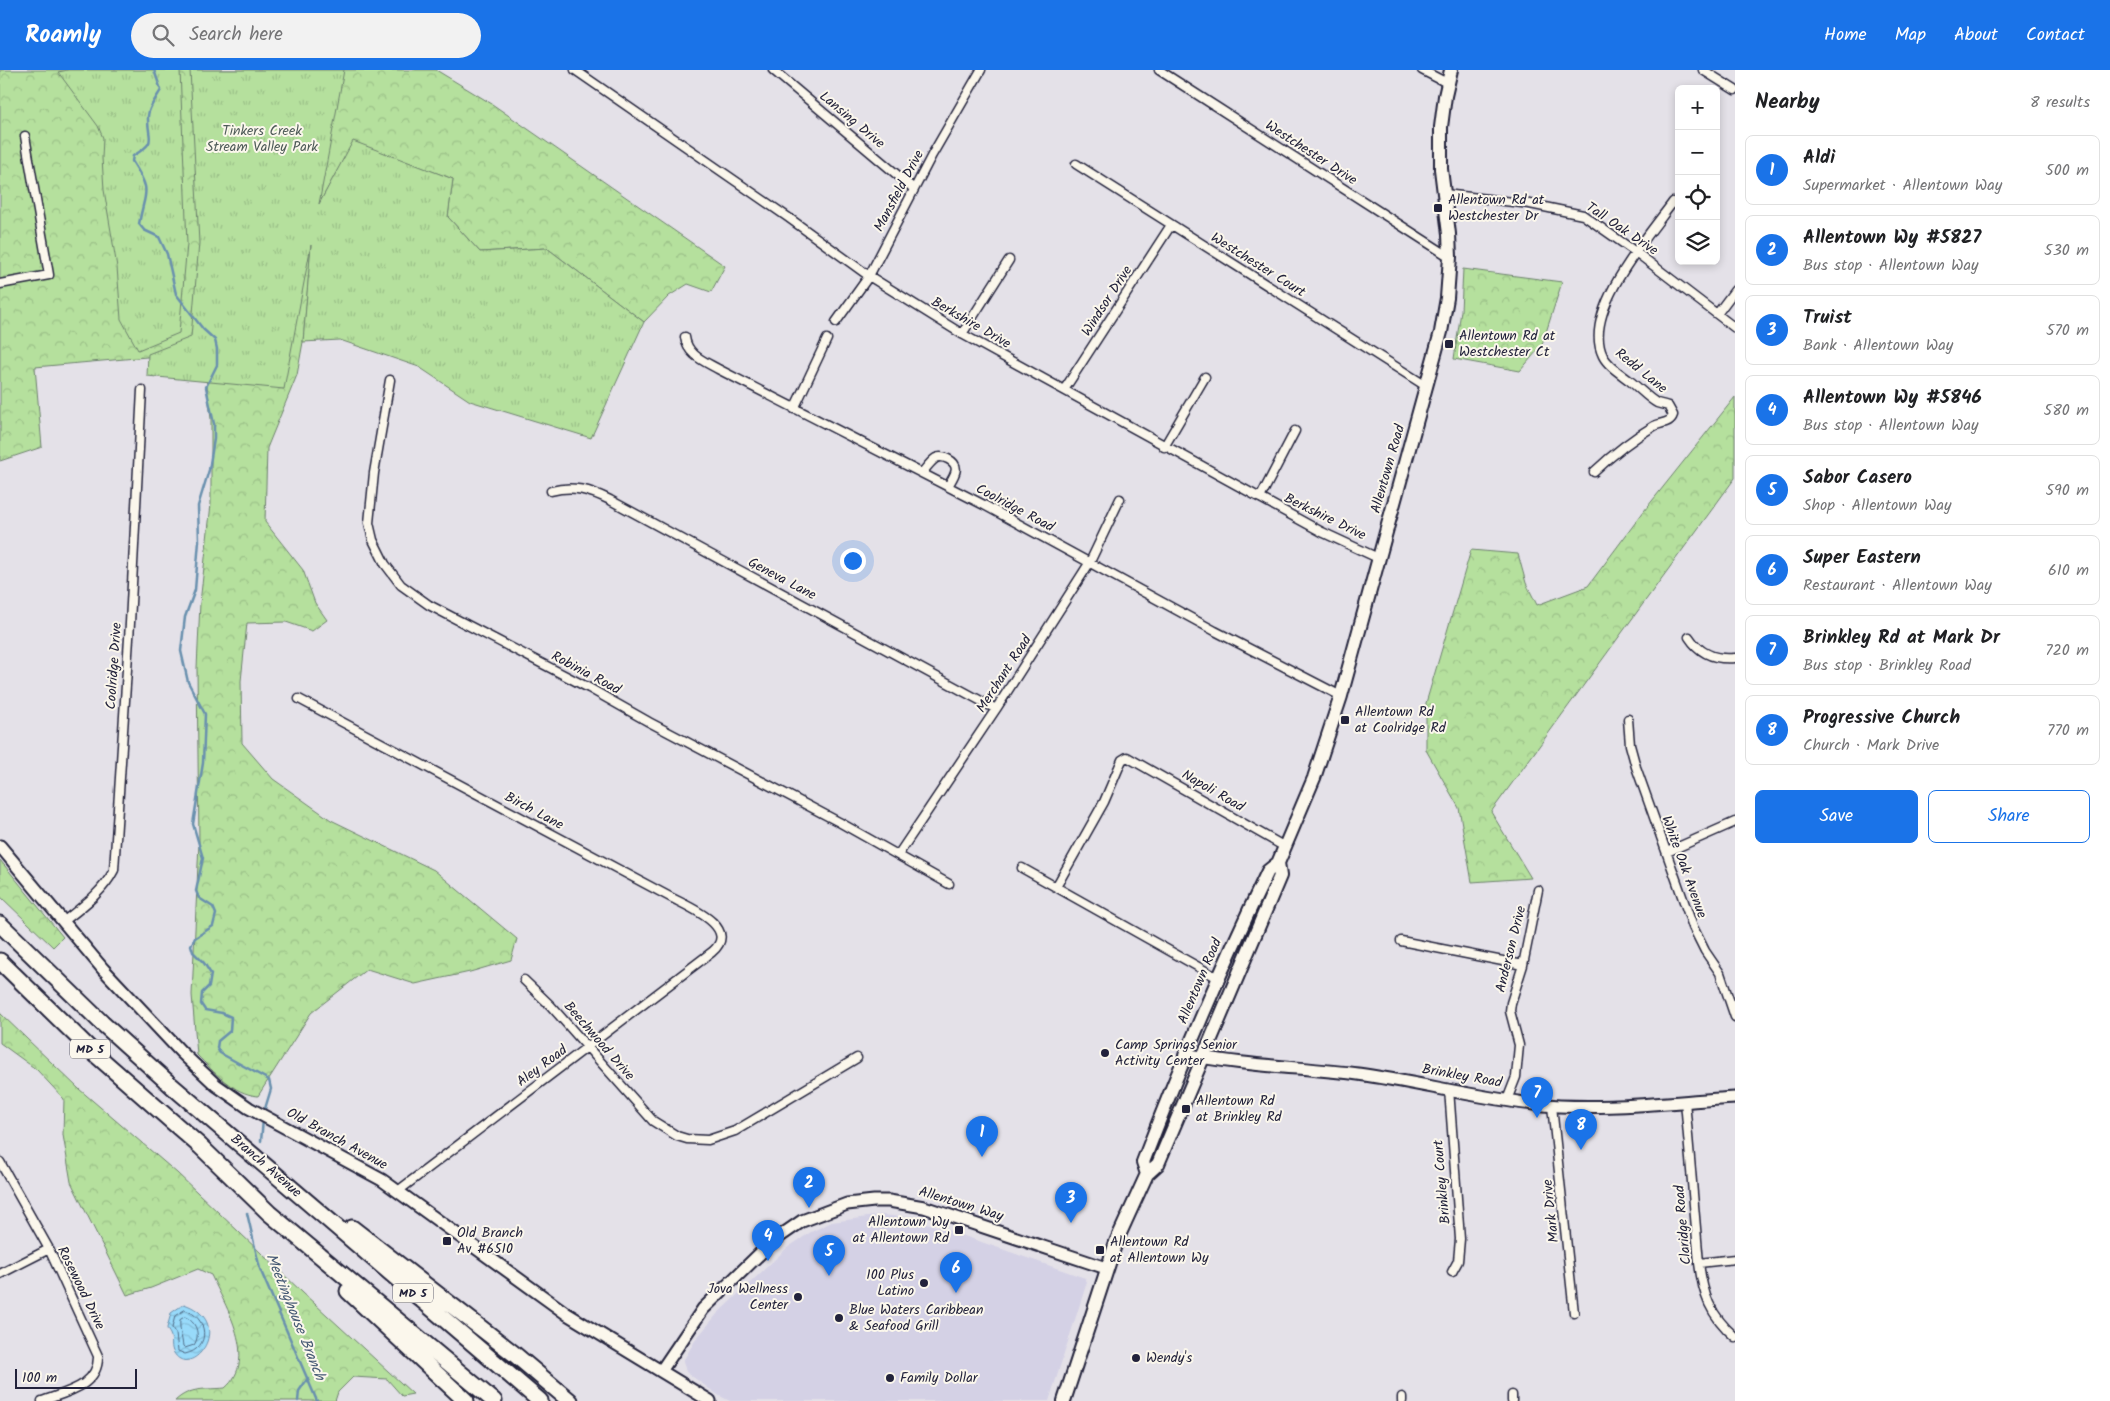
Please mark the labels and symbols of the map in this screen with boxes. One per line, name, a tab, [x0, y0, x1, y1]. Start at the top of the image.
street label: Lansing Drive	[814, 86, 890, 155]
street label: Westchester Drive	[1261, 115, 1362, 191]
park label: Tinkers Creek Stream Valley Park	[206, 120, 318, 158]
street label: Mansfield Drive	[868, 146, 930, 236]
place label: Allentown Rd at Westchester Dr	[1448, 189, 1545, 227]
street label: Tall Oak Drive	[1581, 197, 1663, 262]
marker: Allentown Rd at Westchester Dr	[1432, 202, 1444, 214]
street label: Westchester Court	[1206, 227, 1310, 303]
street label: Windsor Drive	[1076, 261, 1139, 341]
street label: Berkshire Drive	[927, 291, 1016, 355]
place label: Allentown Rd at Westchester Ct	[1459, 325, 1556, 363]
marker: Allentown Rd at Westchester Ct	[1443, 338, 1455, 350]
street label: Redd Lane	[1610, 343, 1673, 400]
street label: Allentown Road	[1365, 421, 1411, 516]
street label: Coolridge Road	[972, 478, 1059, 538]
street label: Berkshire Drive	[1280, 488, 1370, 547]
your location	[840, 548, 866, 574]
street label: Geneva Lane	[744, 552, 821, 607]
street label: Coolridge Drive	[100, 621, 128, 710]
street label: Merchant Road	[971, 630, 1038, 717]
street label: Robinia Road	[547, 645, 626, 701]
place label: Allentown Rd at Coolridge Rd	[1355, 701, 1447, 739]
marker: Allentown Rd at Coolridge Rd	[1339, 714, 1351, 726]
street label: Napoli Road	[1177, 764, 1249, 818]
street label: Birch Lane	[500, 786, 568, 836]
street label: White Oak Avenue	[1655, 813, 1713, 922]
street label: Anderson Drive	[1490, 903, 1533, 995]
street label: Allentown Road	[1172, 934, 1228, 1027]
street label: Beechwood Drive	[558, 996, 640, 1086]
place label: Camp Springs Senior Activity Center	[1115, 1034, 1238, 1072]
street label: Aley Road	[512, 1039, 573, 1092]
road number: MD 5	[70, 1040, 110, 1059]
marker: Camp Springs Senior Activity Center	[1099, 1047, 1111, 1059]
street label: Brinkley Road	[1420, 1058, 1505, 1094]
pin: 7	[1521, 1077, 1553, 1118]
place label: Allentown Rd at Brinkley Rd	[1196, 1090, 1283, 1128]
street label: Old Branch Avenue	[282, 1102, 392, 1176]
marker: Allentown Rd at Brinkley Rd	[1180, 1103, 1192, 1115]
pin: 8	[1565, 1109, 1597, 1150]
pin: 1	[966, 1116, 998, 1157]
street label: Branch Avenue	[226, 1129, 307, 1204]
street label: Brinkley Court	[1427, 1138, 1457, 1225]
pin: 2	[793, 1167, 825, 1208]
street label: Mark Drive	[1537, 1178, 1565, 1244]
street label: Allentown Way	[916, 1181, 1006, 1227]
pin: 3	[1055, 1182, 1087, 1223]
street label: Claridge Road	[1668, 1183, 1697, 1266]
place label: Allentown Wy at Allentown Rd	[853, 1211, 950, 1249]
pin: 4	[752, 1220, 784, 1261]
place label: Old Branch Av #6510	[457, 1222, 523, 1260]
marker: Allentown Wy at Allentown Rd	[953, 1224, 965, 1236]
place label: Allentown Rd at Allentown Wy	[1110, 1231, 1209, 1269]
marker: Old Branch Av #6510	[441, 1235, 453, 1247]
pin: 5	[813, 1235, 845, 1276]
street label: Rosewood Drive	[51, 1242, 111, 1334]
marker: Allentown Rd at Allentown Wy	[1094, 1244, 1106, 1256]
water label: Meetinghouse Branch	[259, 1250, 332, 1386]
pin: 6	[940, 1252, 972, 1293]
place label: 100 Plus Latino	[866, 1264, 914, 1302]
marker: 100 Plus Latino	[918, 1277, 930, 1289]
place label: Jova Wellness Center	[707, 1278, 789, 1316]
road number: MD 5	[393, 1284, 433, 1302]
marker: Jova Wellness Center	[792, 1291, 804, 1303]
place label: Blue Waters Caribbean & Seafood Grill	[849, 1299, 983, 1337]
marker: Blue Waters Caribbean & Seafood Grill	[833, 1312, 845, 1324]
place label: Wendy's	[1146, 1347, 1192, 1369]
marker: Wendy's	[1130, 1352, 1142, 1364]
scale bar	[15, 1366, 138, 1389]
place label: Family Dollar	[900, 1367, 979, 1389]
marker: Family Dollar	[884, 1372, 896, 1384]

